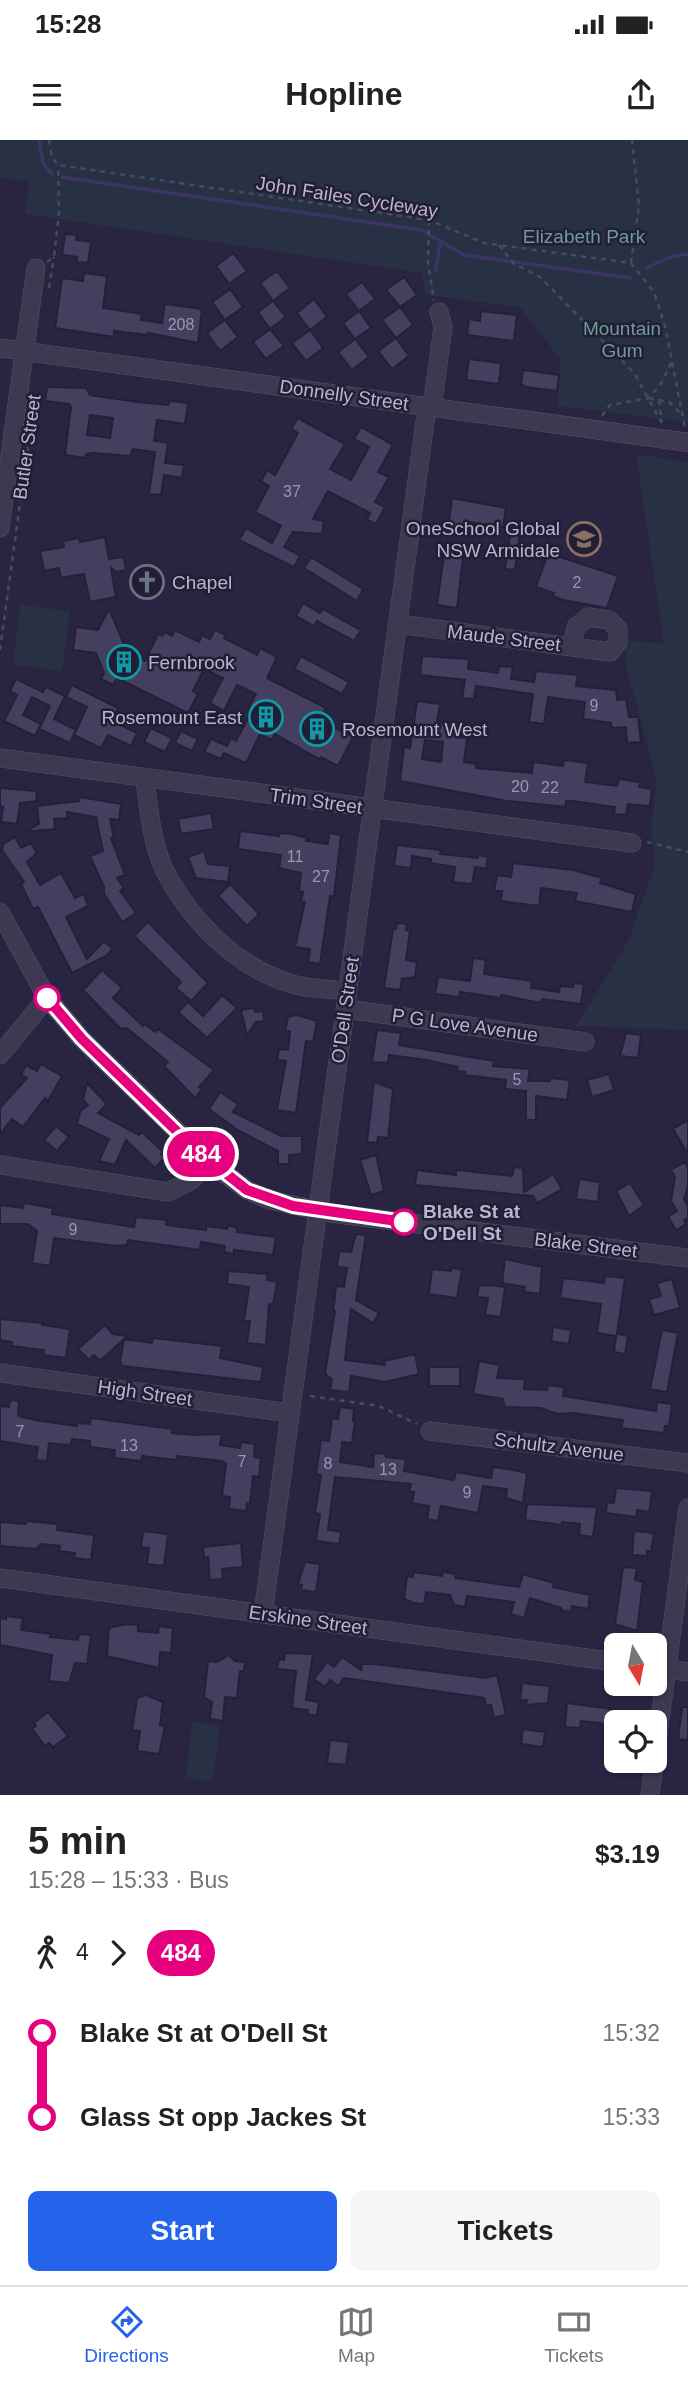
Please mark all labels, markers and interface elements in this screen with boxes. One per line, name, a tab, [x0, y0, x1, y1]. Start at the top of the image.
text: 15:28	[35, 9, 102, 39]
icon: menu	[28, 76, 66, 114]
text: Hopline	[285, 76, 403, 112]
icon: share	[622, 76, 660, 114]
street label: John Failes Cycleway	[255, 172, 440, 222]
park label: Elizabeth Park	[523, 226, 646, 247]
house number: 208	[168, 316, 194, 333]
park label: Mountain Gum	[583, 318, 661, 361]
street label: Donnelly Street	[278, 376, 410, 415]
street label: Butler Street	[9, 393, 45, 501]
house number: 37	[283, 483, 301, 500]
place label: OneSchool Global NSW Armidale	[406, 518, 560, 561]
school or university icon: OneSchool Global NSW Armidale	[565, 520, 603, 558]
church icon: Chapel	[128, 563, 166, 601]
place label: Chapel	[172, 572, 232, 593]
house number: 2	[573, 574, 582, 591]
street label: Maude Street	[446, 621, 563, 655]
building icon: Fernbrook	[105, 643, 143, 681]
place label: Fernbrook	[148, 652, 235, 673]
house number: 9	[590, 697, 599, 714]
building icon: Rosemount East	[247, 698, 285, 736]
place label: Rosemount East	[102, 707, 243, 728]
building icon: Rosemount West	[298, 710, 336, 748]
place label: Rosemount West	[342, 719, 488, 740]
house number: 20	[511, 778, 529, 795]
house number: 22	[541, 779, 559, 796]
street label: Trim Street	[268, 784, 364, 818]
house number: 11	[287, 848, 303, 865]
house number: 27	[312, 868, 330, 885]
street label: O'Dell Street	[327, 955, 363, 1064]
unlabelled marker	[34, 985, 60, 1011]
street label: P G Love Avenue	[391, 1004, 539, 1046]
house number: 5	[513, 1071, 522, 1088]
line badge: 484	[161, 1131, 241, 1177]
text: 484	[181, 1140, 221, 1167]
place label: Blake St at O'Dell St	[423, 1201, 521, 1244]
marker: Blake St at O'Dell St	[391, 1209, 417, 1235]
house number: 9	[69, 1221, 78, 1238]
street label: Blake Street	[533, 1228, 639, 1262]
street label: High Street	[96, 1376, 194, 1410]
house number: 7	[16, 1423, 25, 1440]
street label: Schultz Avenue	[493, 1429, 625, 1465]
house number: 13	[120, 1437, 138, 1454]
house number: 7	[238, 1453, 247, 1470]
house number: 8	[324, 1455, 333, 1472]
house number: 13	[379, 1461, 397, 1478]
house number: 9	[463, 1484, 472, 1501]
street label: Erskine Street	[247, 1601, 369, 1639]
north arrow	[604, 1633, 667, 1696]
map controls	[604, 1633, 667, 1773]
button: locate	[604, 1710, 667, 1773]
text: 5 min	[28, 1820, 127, 1862]
text: $3.19	[595, 1839, 660, 1869]
text: 15:28 – 15:33 · Bus	[28, 1867, 229, 1893]
icon: walk	[28, 1934, 66, 1972]
icon: forward	[99, 1934, 137, 1972]
text: 4	[76, 1939, 89, 1965]
text: 484	[161, 1939, 201, 1966]
text: Blake St at O'Dell St	[80, 2018, 327, 2048]
text: 15:32	[602, 2020, 660, 2046]
text: Glass St opp Jackes St	[80, 2102, 366, 2132]
text: 15:33	[602, 2104, 660, 2130]
button: Start	[28, 2191, 337, 2271]
button: Tickets	[351, 2191, 660, 2271]
tab: Directions	[84, 2303, 169, 2367]
tab: Map	[337, 2303, 375, 2367]
tab: Tickets	[544, 2303, 604, 2367]

